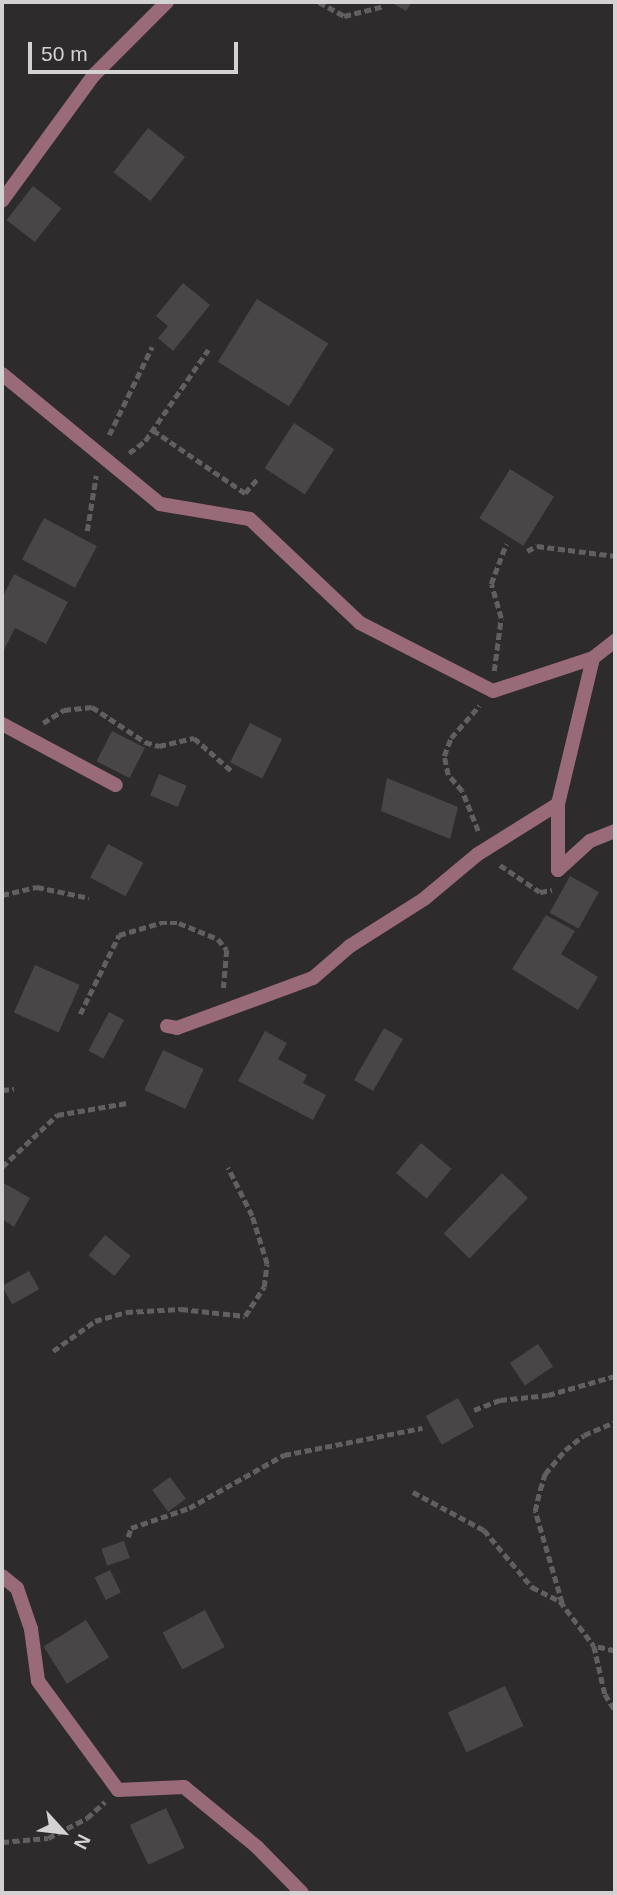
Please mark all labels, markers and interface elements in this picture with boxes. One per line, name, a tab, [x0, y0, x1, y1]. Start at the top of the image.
scale bar	[32, 28, 242, 72]
text: 50 m	[41, 42, 88, 65]
north arrow	[28, 1797, 98, 1867]
text: N	[70, 1831, 95, 1853]

